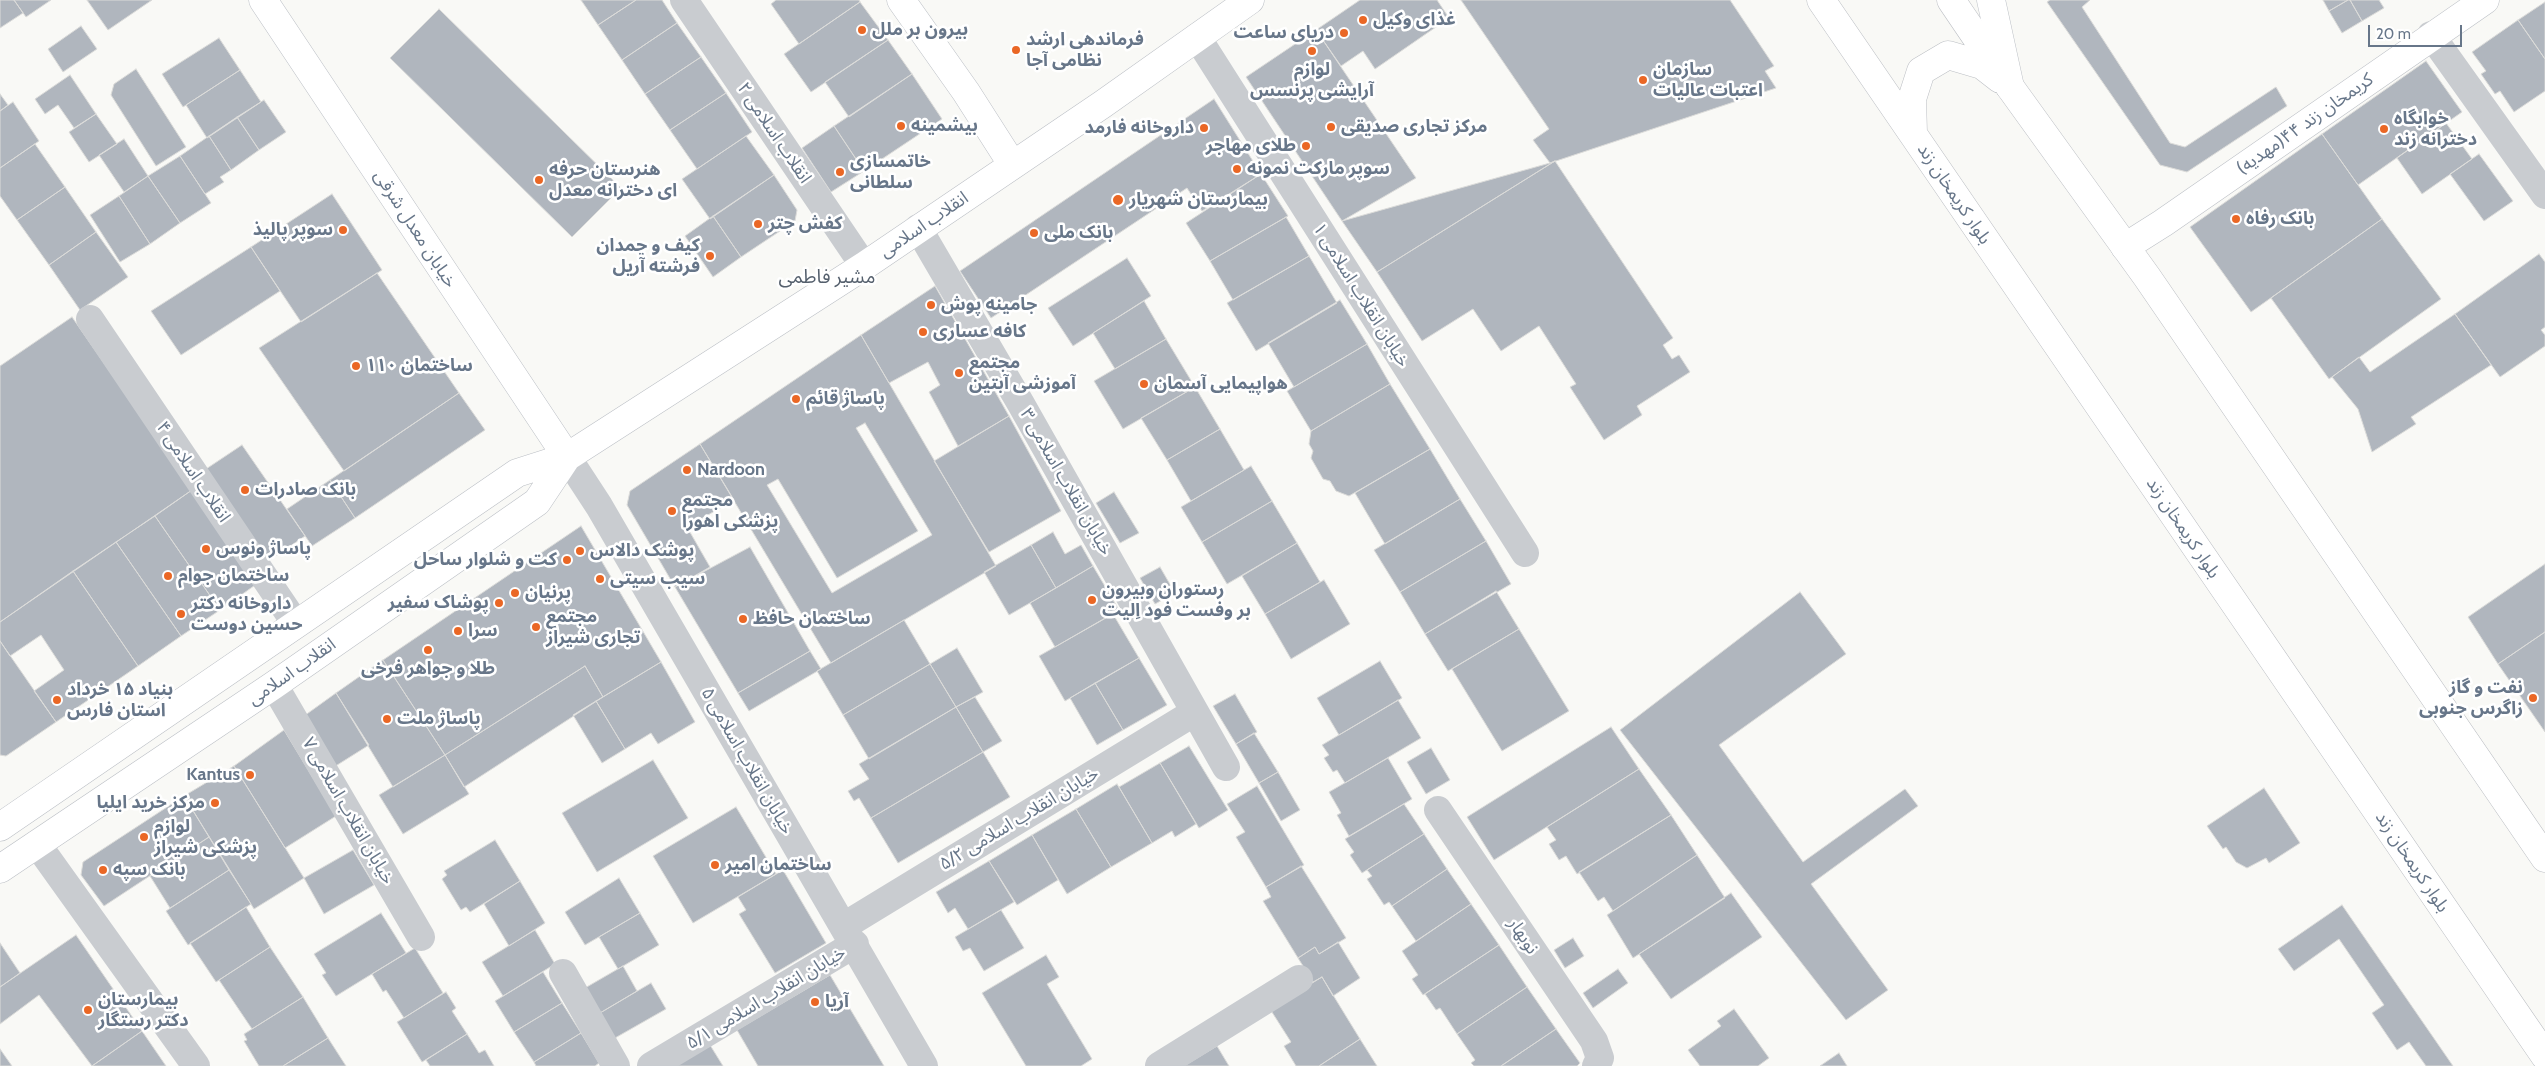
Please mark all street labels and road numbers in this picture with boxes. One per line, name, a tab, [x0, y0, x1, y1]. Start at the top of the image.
street label: کریمخان زند ۴۴(مهدیه)	[2233, 69, 2377, 179]
street label: ۲ انقلاب اسلامی	[732, 78, 816, 188]
street label: بلوار کریمخان زند	[1912, 139, 1996, 249]
street label: خیابان معدل شرقی	[369, 166, 461, 292]
street label: انقلاب اسلامی	[875, 187, 973, 263]
street label: خیابان انقلاب اسلامی ۱	[1308, 219, 1414, 371]
street label: خیابان انقلاب اسلامی ۳	[1015, 405, 1117, 559]
street label: ۴ انقلاب اسلامی	[151, 417, 235, 527]
street label: بلوار کریمخان زند	[2141, 473, 2225, 583]
street label: انقلاب اسلامی	[244, 634, 340, 710]
street label: خیابان انقلاب اسلامی ۵	[696, 684, 798, 838]
street label: خیابان انقلاب اسلامی ۷	[297, 734, 399, 888]
street label: خیابان انقلاب اسلامی ۵/۲	[935, 763, 1103, 875]
street label: بلوار کریمخان زند	[2370, 807, 2454, 917]
street label: نوبهار	[1503, 914, 1543, 958]
street label: خیابان انقلاب اسلامی ۵/۱	[682, 942, 850, 1054]

